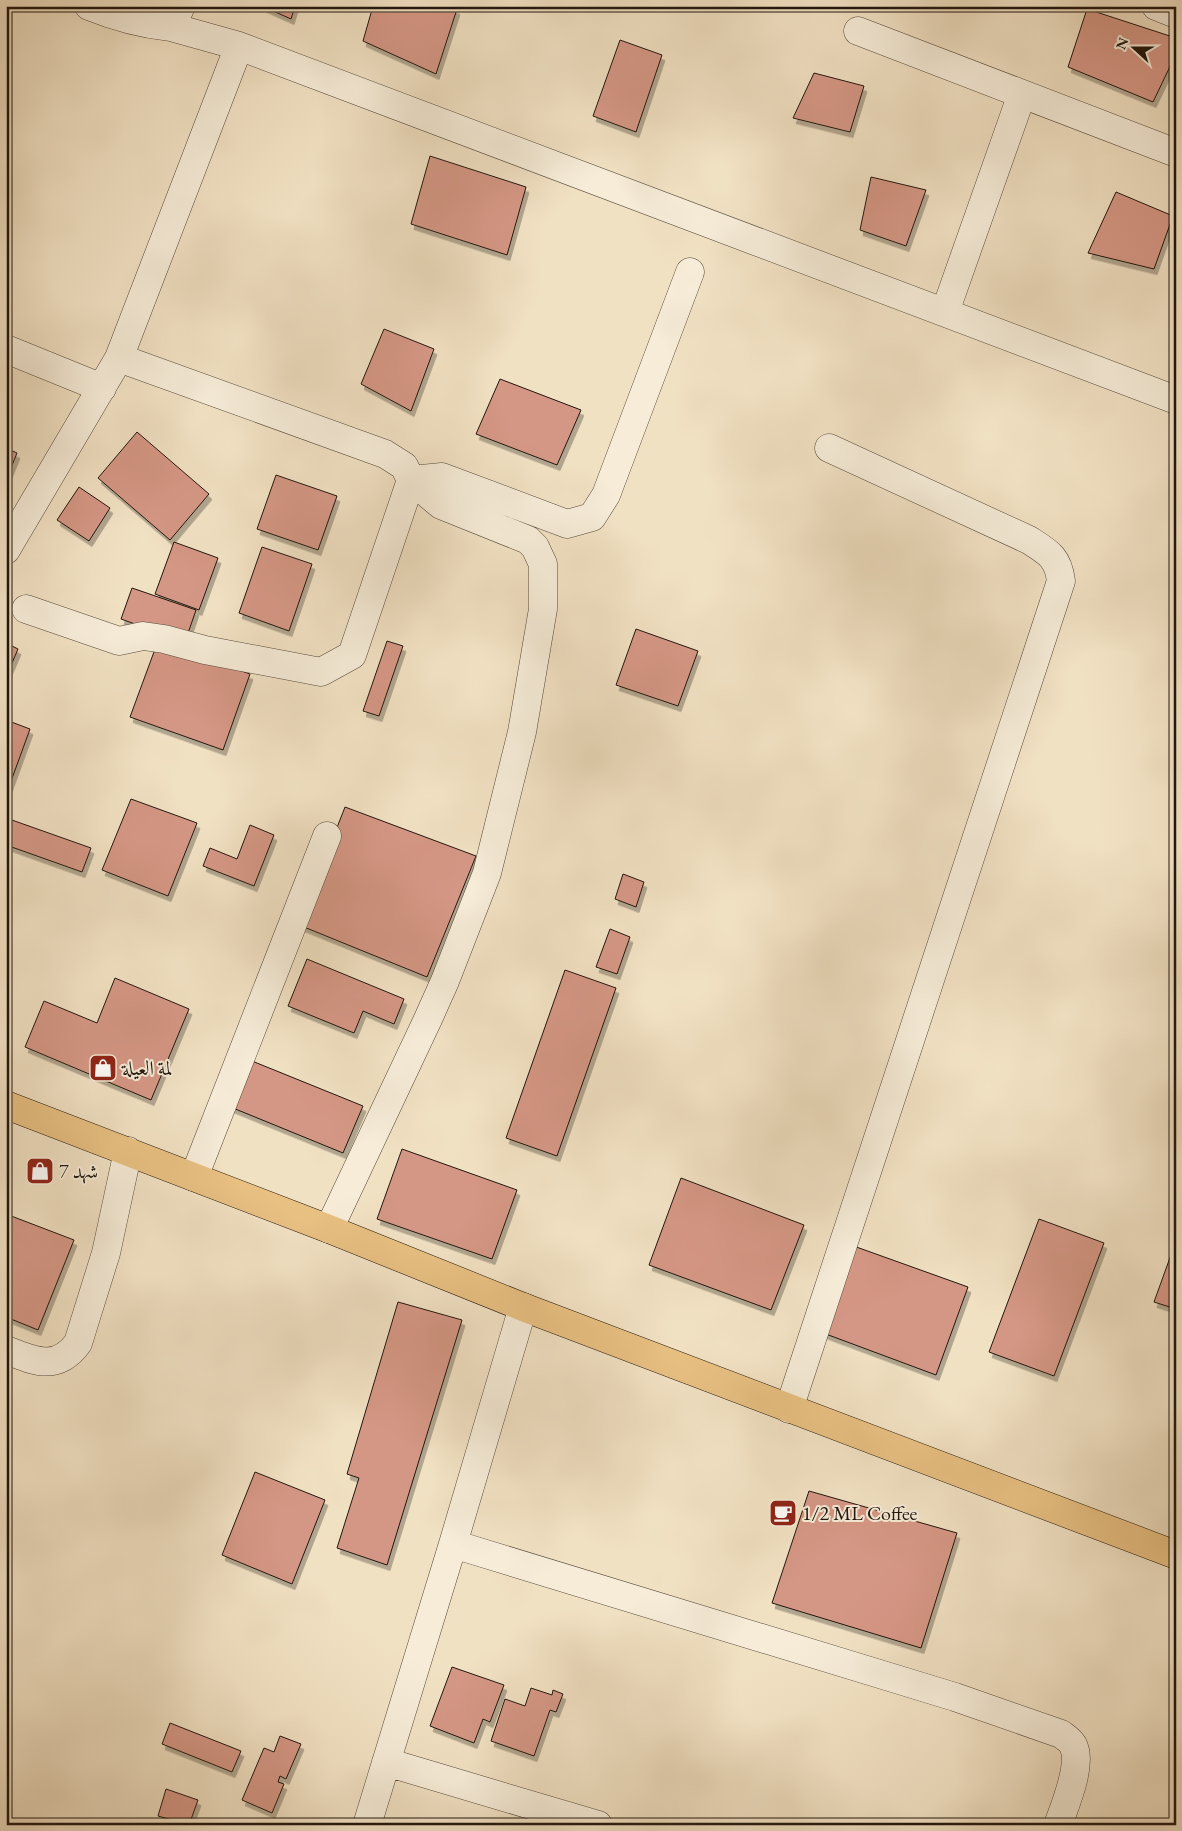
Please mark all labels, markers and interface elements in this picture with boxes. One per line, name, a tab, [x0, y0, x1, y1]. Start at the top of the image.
north arrow	[1110, 22, 1160, 72]
text: N	[1111, 34, 1133, 52]
shop icon: لمة العيلة	[88, 1053, 118, 1083]
place label: لمة العيلة	[121, 1055, 173, 1081]
shop icon: شهد 7	[25, 1156, 55, 1186]
place label: شهد 7	[59, 1158, 98, 1184]
cafe icon: 1/2 ML Coffee	[768, 1498, 798, 1528]
place label: 1/2 ML Coffee	[802, 1500, 918, 1526]

